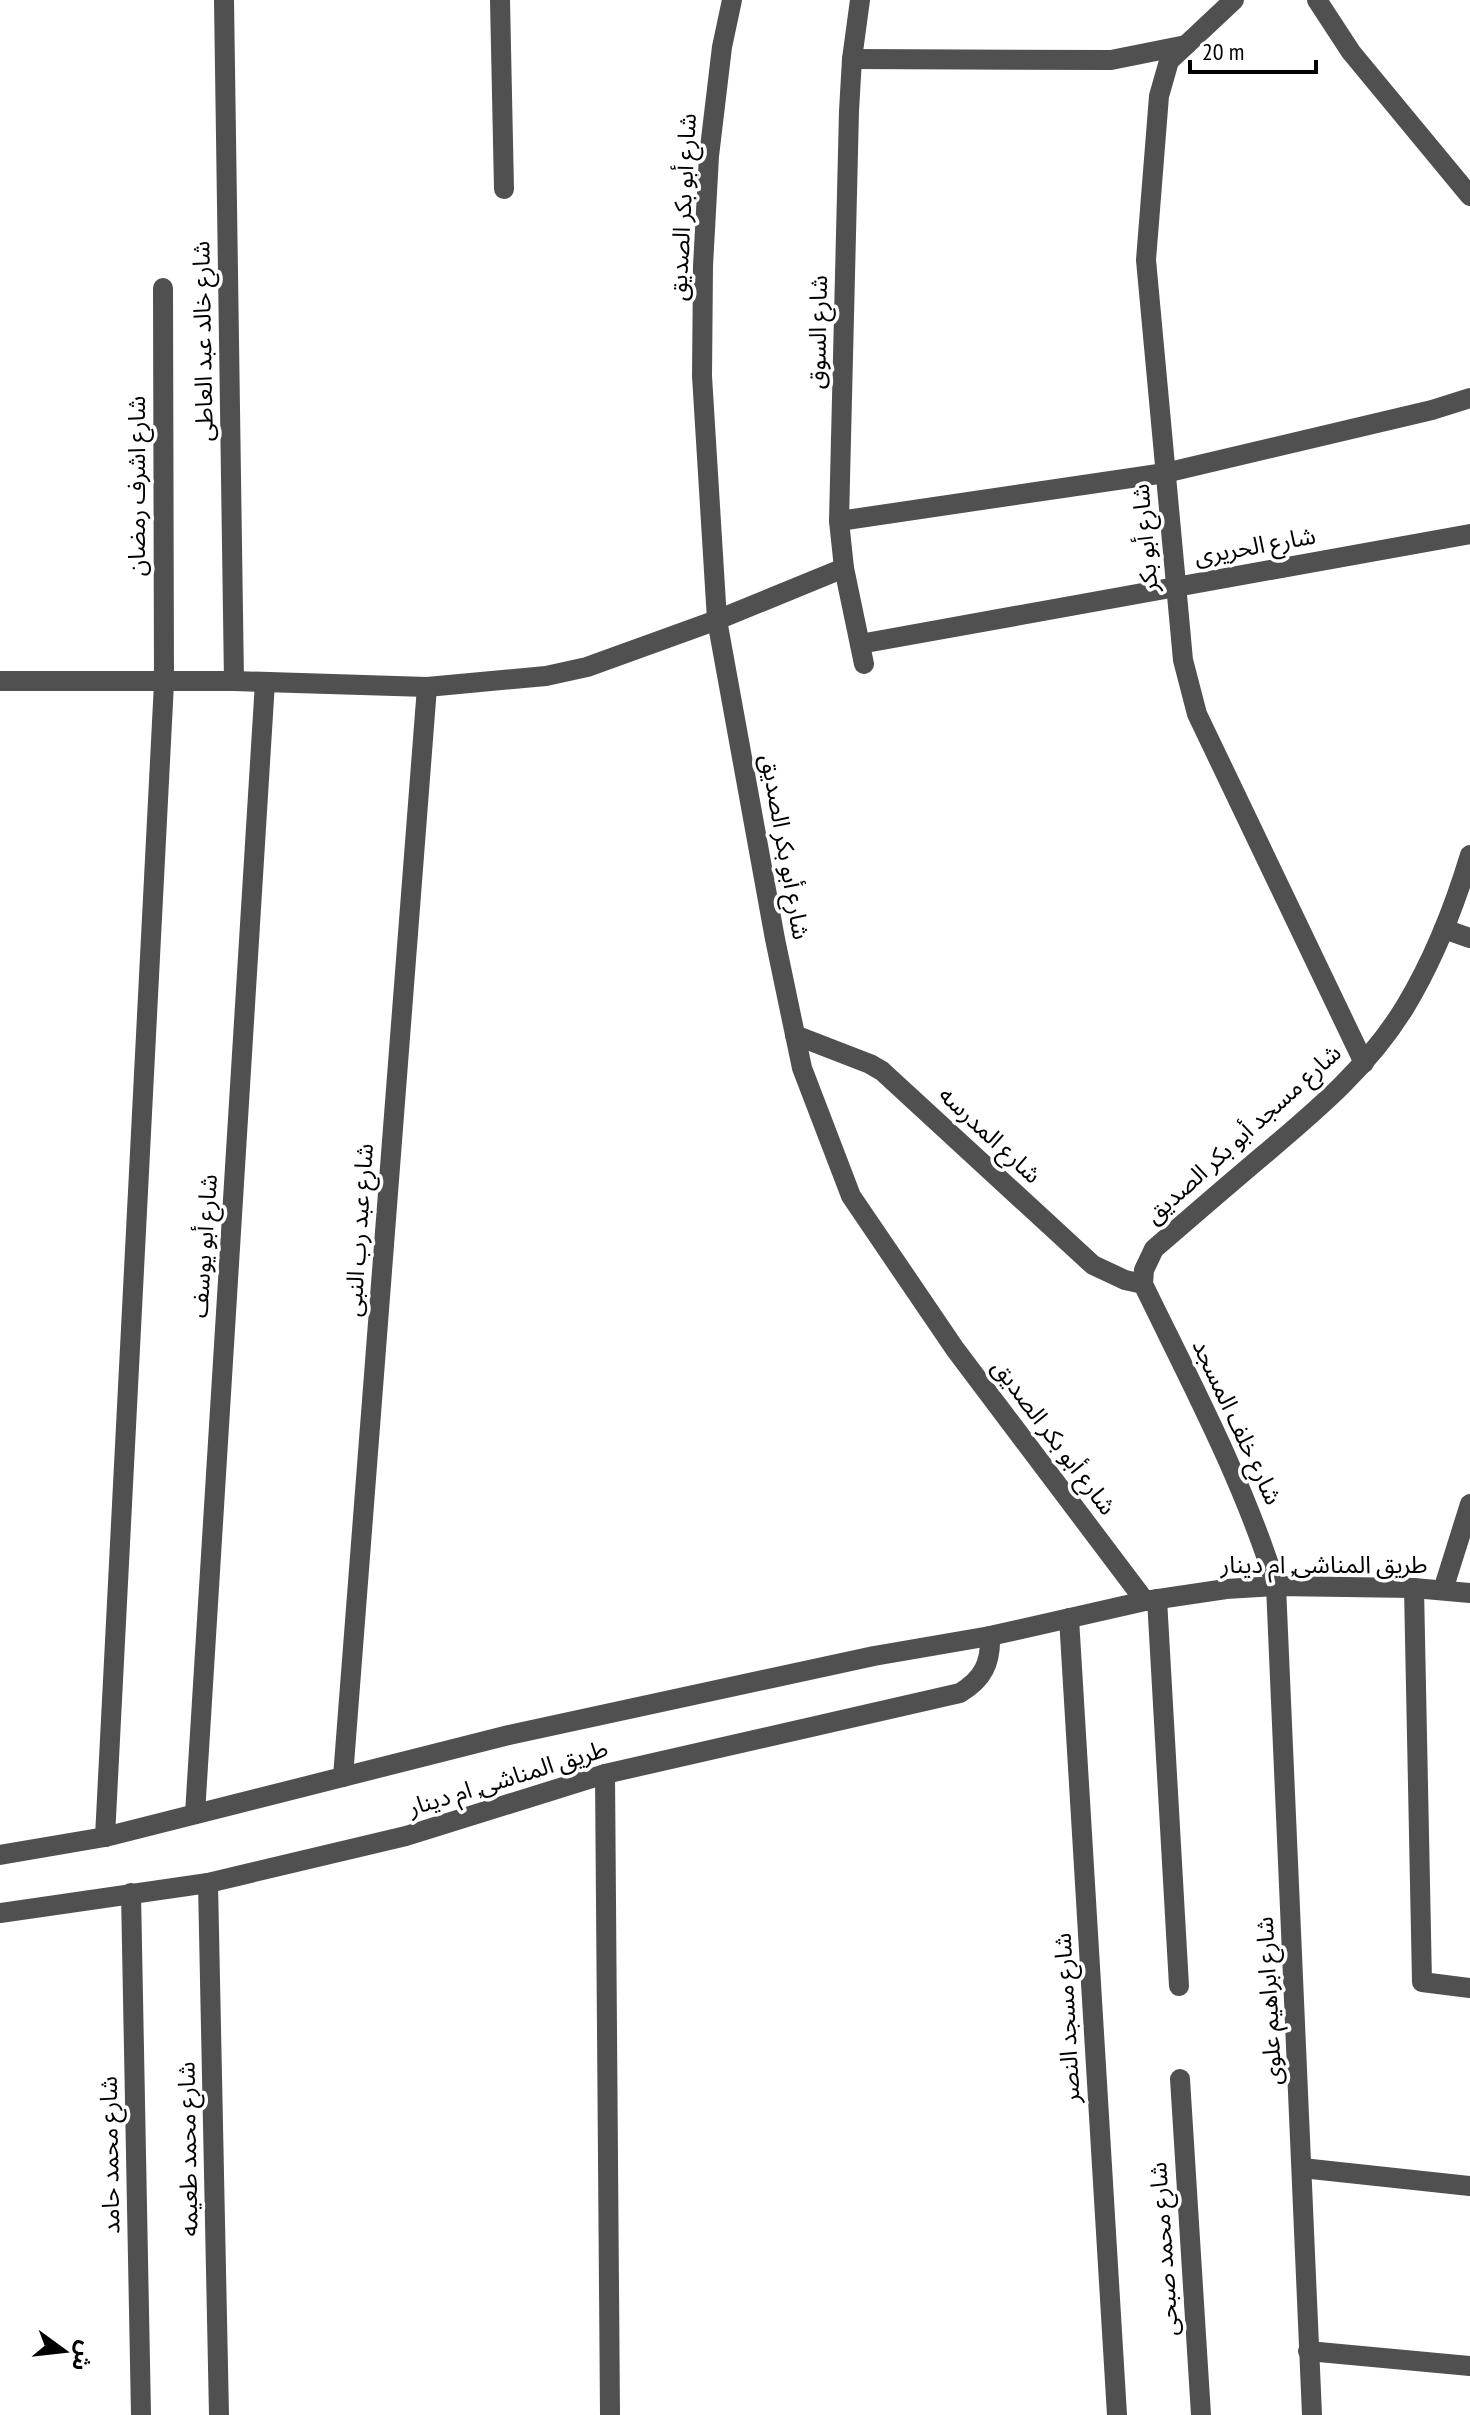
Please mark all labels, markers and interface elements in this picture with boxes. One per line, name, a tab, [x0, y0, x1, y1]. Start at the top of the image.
scale bar	[1190, 24, 1316, 74]
text: 20 m	[1202, 36, 1244, 67]
street label: شارع أبو بكر الصديق	[662, 112, 705, 302]
street label: شارع خالد عبد العاطى	[185, 240, 222, 442]
street label: شارع السوق	[801, 275, 836, 389]
street label: شارع اشرف رمضان	[121, 396, 154, 576]
street label: شارع أبو بكر	[1124, 482, 1167, 594]
street label: شارع الحريرى	[1192, 520, 1318, 573]
street label: شارع أبو بكر الصديق	[752, 752, 817, 942]
street label: شارع مسجد أبو بكر الصديق	[1138, 1037, 1349, 1232]
street label: شارع المدرسه	[931, 1079, 1048, 1191]
street label: شارع عبد رب النبى	[337, 1142, 382, 1318]
street label: شارع أبو يوسف	[183, 1173, 226, 1319]
street label: شارع خلف المسجد	[1184, 1334, 1289, 1510]
street label: شارع أبو بكر الصديق	[984, 1352, 1123, 1522]
street label: طريق المناشى, ام دينار	[1219, 1549, 1428, 1583]
street label: طريق المناشى, ام دينار	[403, 1732, 612, 1826]
street label: شارع ابراهيم علوى	[1249, 1916, 1290, 2086]
street label: شارع مسجد النصر	[1047, 1932, 1088, 2105]
street label: شارع محمد طعيمه	[170, 2061, 207, 2237]
street label: شارع محمد حامد	[93, 2076, 128, 2234]
street label: شارع محمد صبحى	[1142, 2161, 1187, 2337]
north arrow	[24, 2311, 104, 2391]
text: ش	[66, 2338, 101, 2374]

